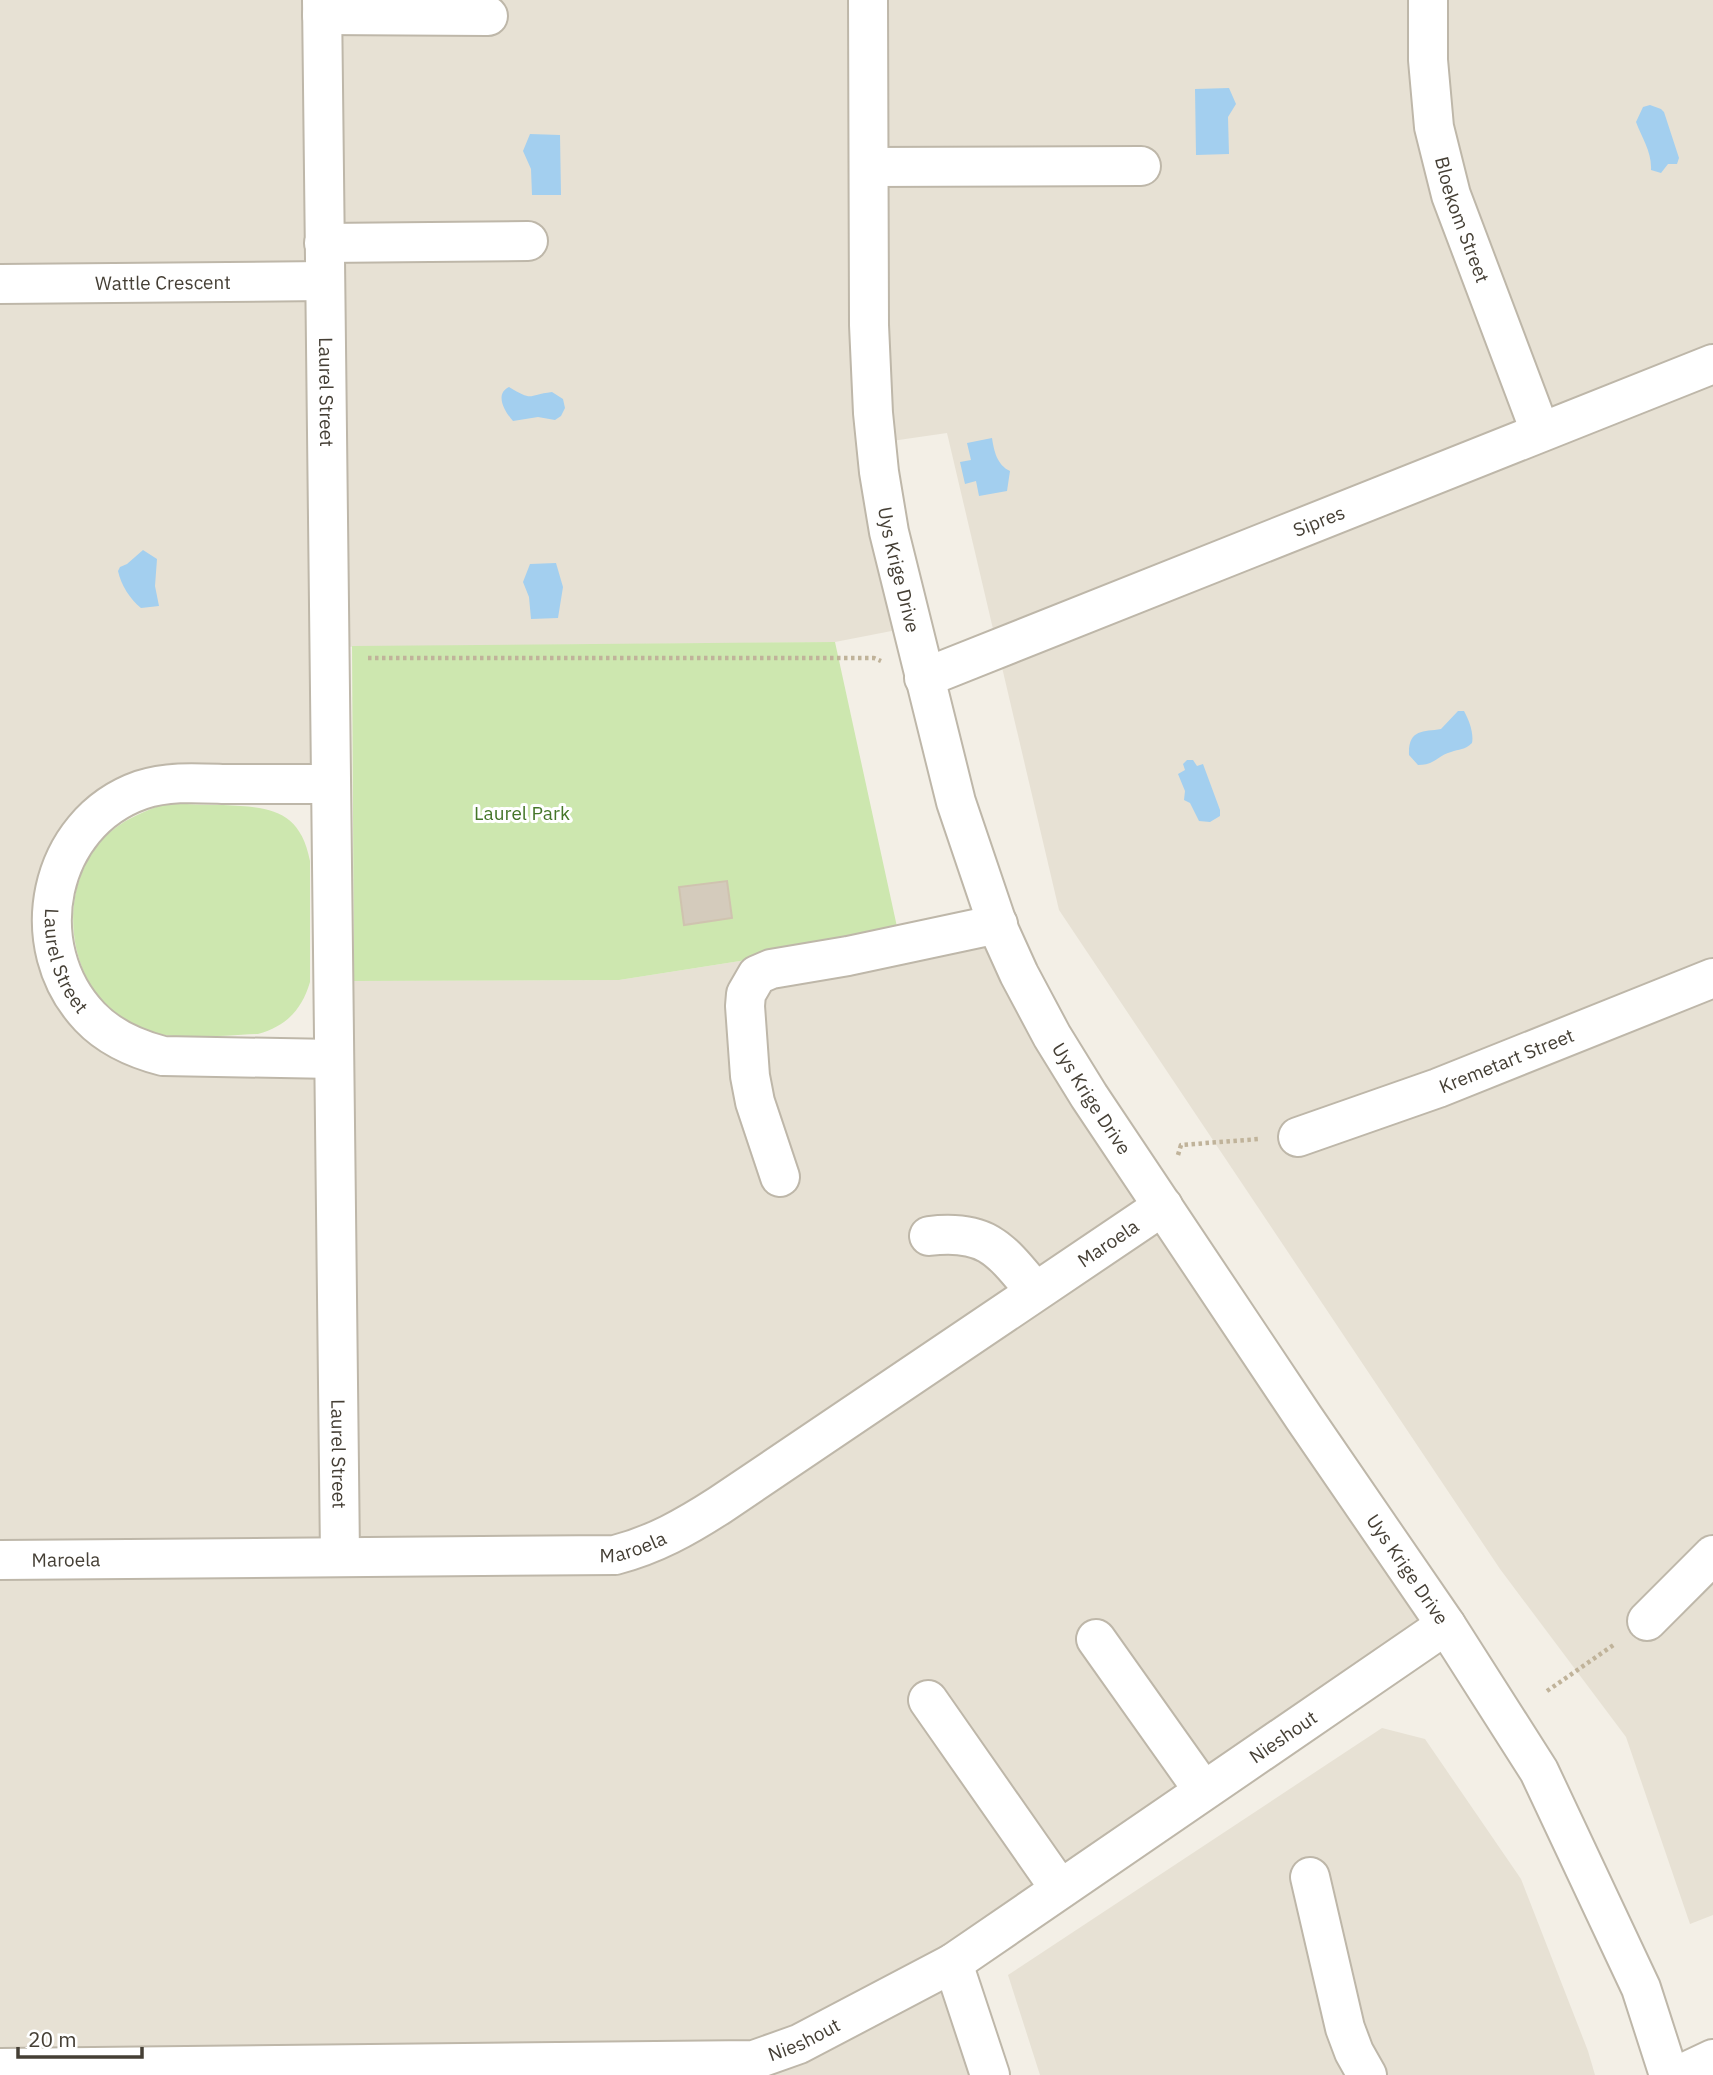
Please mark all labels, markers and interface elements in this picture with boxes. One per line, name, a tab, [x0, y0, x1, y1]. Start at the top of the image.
street label: Bloekom Street	[1430, 154, 1495, 286]
street label: Wattle Crescent	[95, 270, 231, 295]
street label: Laurel Street	[314, 337, 339, 447]
street label: Sipres	[1290, 500, 1348, 542]
street label: Uys Krige Drive	[873, 505, 925, 635]
park label: Laurel Park	[474, 801, 570, 825]
street label: Laurel Street	[40, 908, 93, 1018]
street label: Kremetart Street	[1435, 1023, 1577, 1098]
street label: Uys Krige Drive	[1047, 1038, 1137, 1159]
street label: Maroela	[1073, 1214, 1143, 1272]
street label: Laurel Street	[326, 1399, 351, 1509]
street label: Uys Krige Drive	[1361, 1509, 1454, 1629]
street label: Maroela	[599, 1526, 670, 1567]
street label: Maroela	[31, 1547, 101, 1572]
street label: Nieshout	[1245, 1705, 1322, 1768]
street label: Nieshout	[765, 2013, 844, 2066]
scale bar	[18, 2016, 142, 2060]
text: 20 m	[28, 2025, 77, 2053]

